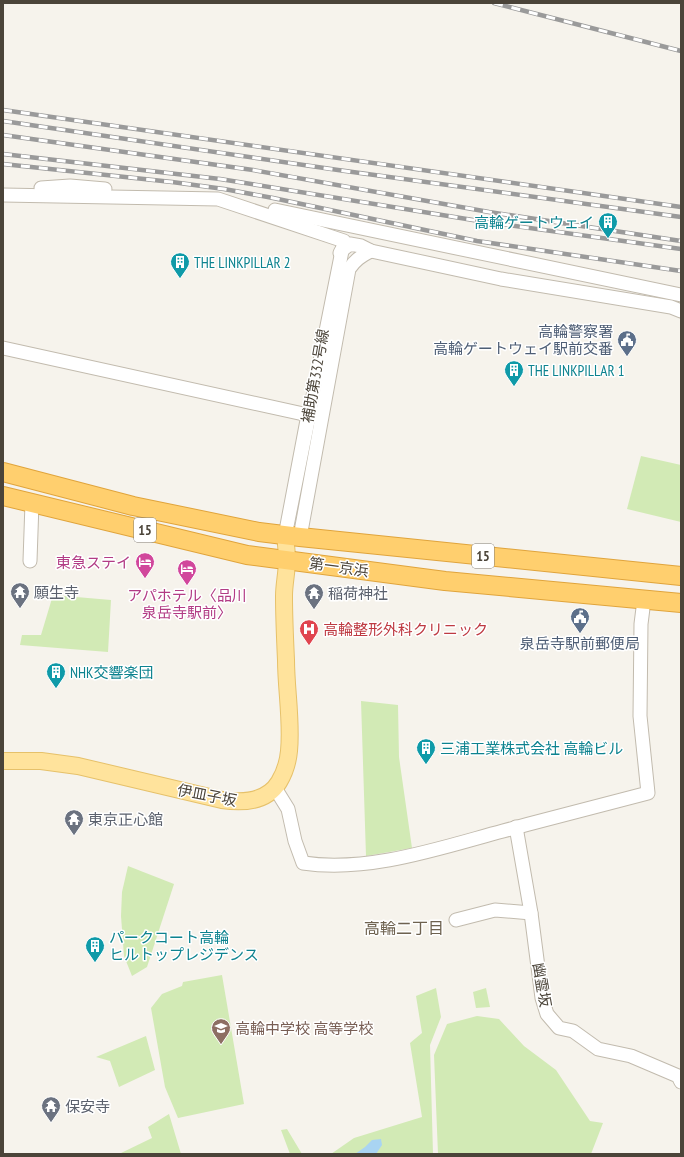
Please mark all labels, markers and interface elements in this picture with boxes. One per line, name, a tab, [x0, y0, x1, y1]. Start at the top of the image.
building icon: 高輪ゲートウェイ	[597, 211, 619, 239]
place label: 高輪ゲートウェイ	[474, 213, 594, 232]
building icon: THE LINKPILLAR 2	[169, 251, 191, 279]
place label: THE LINKPILLAR 2	[194, 253, 291, 272]
place label: 高輪警察署 高輪ゲートウェイ駅前交番	[433, 322, 613, 358]
street label: 補助第332号線	[297, 327, 333, 425]
public building icon: 高輪警察署 高輪ゲートウェイ駅前交番	[616, 329, 638, 357]
building icon: THE LINKPILLAR 1	[503, 359, 525, 387]
place label: THE LINKPILLAR 1	[528, 361, 625, 380]
road number: 15	[134, 518, 156, 542]
road number: 15	[472, 544, 494, 568]
hotel icon: 東急ステイ	[134, 551, 156, 579]
place label: 東急ステイ	[56, 553, 131, 572]
street label: 第一京浜	[308, 553, 370, 581]
hotel icon: アパホテル〈品川 泉岳寺駅前〉	[176, 558, 198, 586]
temple icon: 願生寺	[9, 581, 31, 609]
temple icon: 稲荷神社	[303, 582, 325, 610]
place label: 願生寺	[34, 583, 79, 602]
place label: 稲荷神社	[328, 584, 388, 603]
place label: アパホテル〈品川 泉岳寺駅前〉	[127, 586, 247, 622]
public building icon: 泉岳寺駅前郵便局	[569, 606, 591, 634]
hospital icon: 高輪整形外科クリニック	[298, 618, 320, 646]
place label: 高輪整形外科クリニック	[323, 620, 488, 639]
place label: 泉岳寺駅前郵便局	[520, 634, 640, 653]
building icon: NHK交響楽団	[45, 661, 67, 689]
place label: NHK交響楽団	[70, 663, 154, 682]
building icon: 三浦工業株式会社 高輪ビル	[415, 737, 437, 765]
place label: 三浦工業株式会社 高輪ビル	[440, 739, 623, 758]
street label: 伊皿子坂	[176, 780, 238, 810]
temple icon: 東京正心館	[63, 808, 85, 836]
place label: 東京正心館	[88, 810, 163, 829]
district label: 高輪二丁目	[364, 918, 444, 938]
place label: パークコート高輪 ヒルトップレジデンス	[109, 928, 259, 964]
building icon: パークコート高輪 ヒルトップレジデンス	[84, 935, 106, 963]
street label: 幽霊坂	[529, 961, 555, 1009]
school or university icon: 高輪中学校 高等学校	[210, 1017, 232, 1045]
place label: 高輪中学校 高等学校	[235, 1019, 373, 1038]
temple icon: 保安寺	[40, 1095, 62, 1123]
place label: 保安寺	[65, 1097, 110, 1116]

